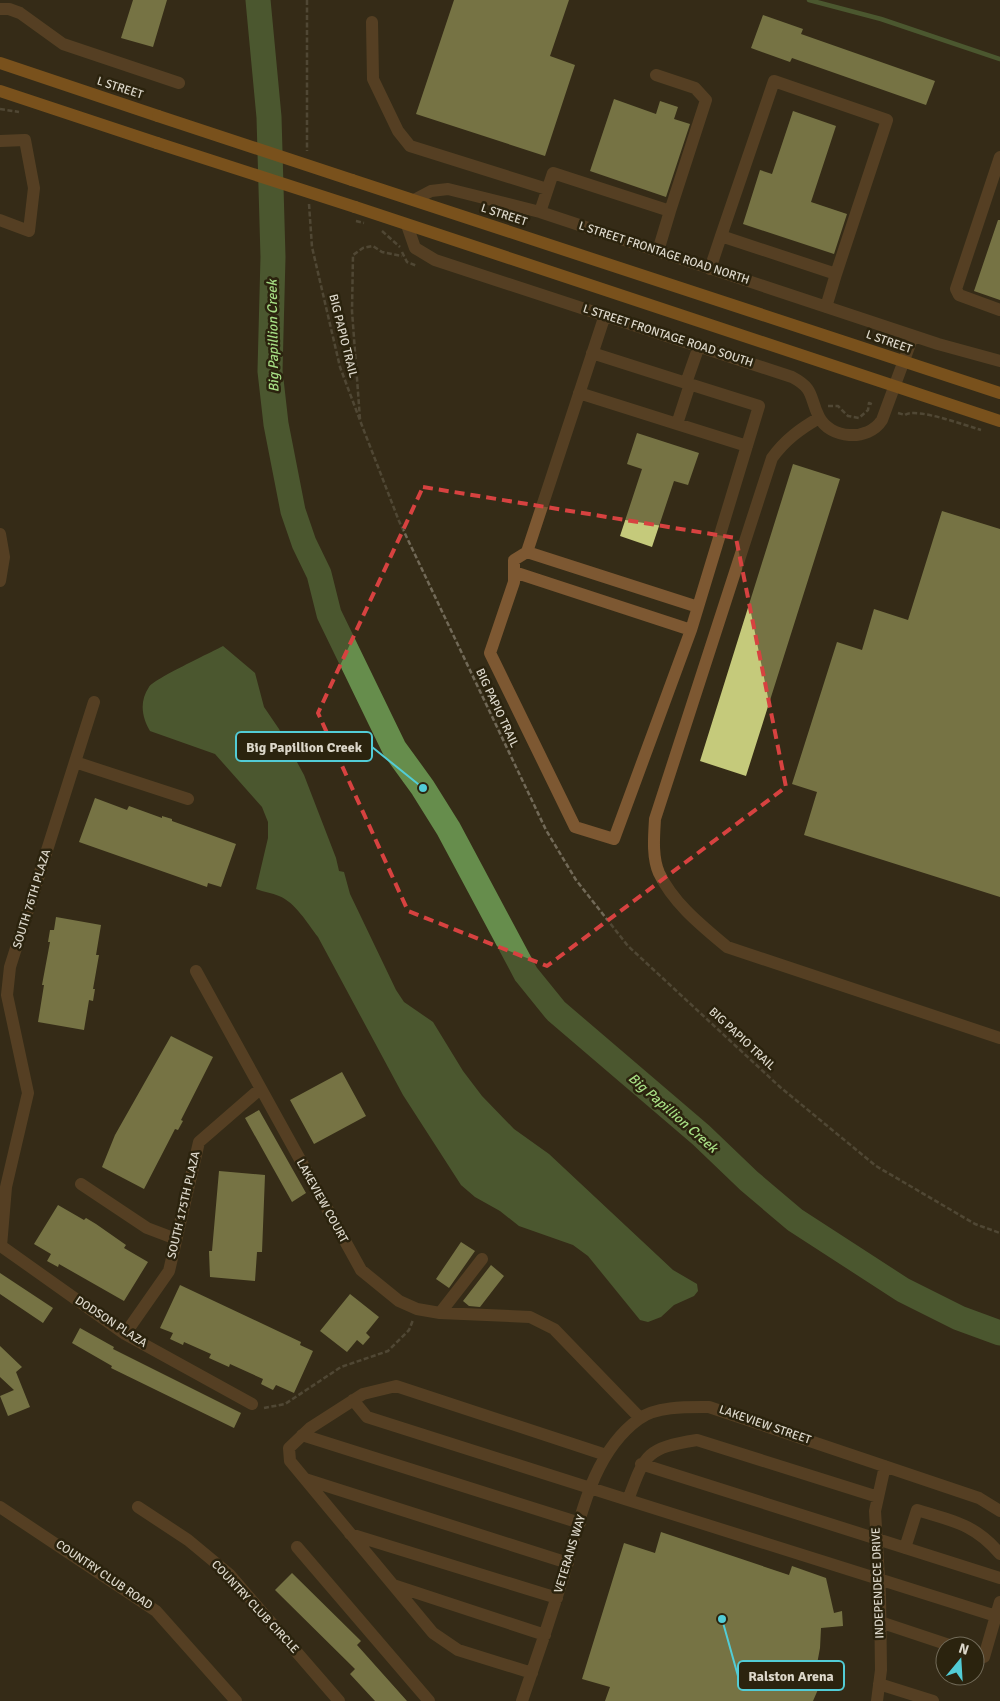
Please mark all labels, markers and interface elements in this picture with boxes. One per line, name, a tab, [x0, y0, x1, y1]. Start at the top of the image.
street label: L STREET	[95, 73, 145, 103]
street label: L STREET	[479, 200, 529, 230]
street label: L STREET FRONTAGE ROAD NORTH	[577, 218, 751, 288]
water label: Big Papillion Creek	[263, 277, 282, 393]
street label: BIG PAPIO TRAIL	[325, 293, 361, 379]
street label: L STREET FRONTAGE ROAD SOUTH	[581, 301, 755, 371]
street label: L STREET	[864, 327, 914, 357]
street label: BIG PAPIO TRAIL	[472, 666, 522, 750]
callout: Big Papillion Creek	[236, 732, 372, 761]
text: Big Papillion Creek	[246, 739, 363, 756]
street label: SOUTH 76TH PLAZA	[10, 847, 54, 951]
street label: BIG PAPIO TRAIL	[706, 1004, 778, 1074]
water label: Big Papillion Creek	[625, 1070, 723, 1158]
street label: SOUTH 175TH PLAZA	[164, 1149, 204, 1260]
street label: LAKEVIEW COURT	[293, 1156, 351, 1246]
street label: DODSON PLAZA	[72, 1293, 151, 1351]
street label: LAKEVIEW STREET	[717, 1402, 813, 1448]
street label: VETERANS WAY	[551, 1513, 589, 1595]
street label: INDEPENDECE DRIVE	[869, 1527, 887, 1639]
street label: COUNTRY CLUB ROAD	[53, 1537, 156, 1613]
street label: COUNTRY CLUB CIRCLE	[208, 1557, 302, 1657]
north arrow	[935, 1636, 985, 1686]
text: N	[957, 1640, 971, 1659]
callout: Ralston Arena	[738, 1661, 844, 1690]
text: Ralston Arena	[748, 1668, 834, 1685]

